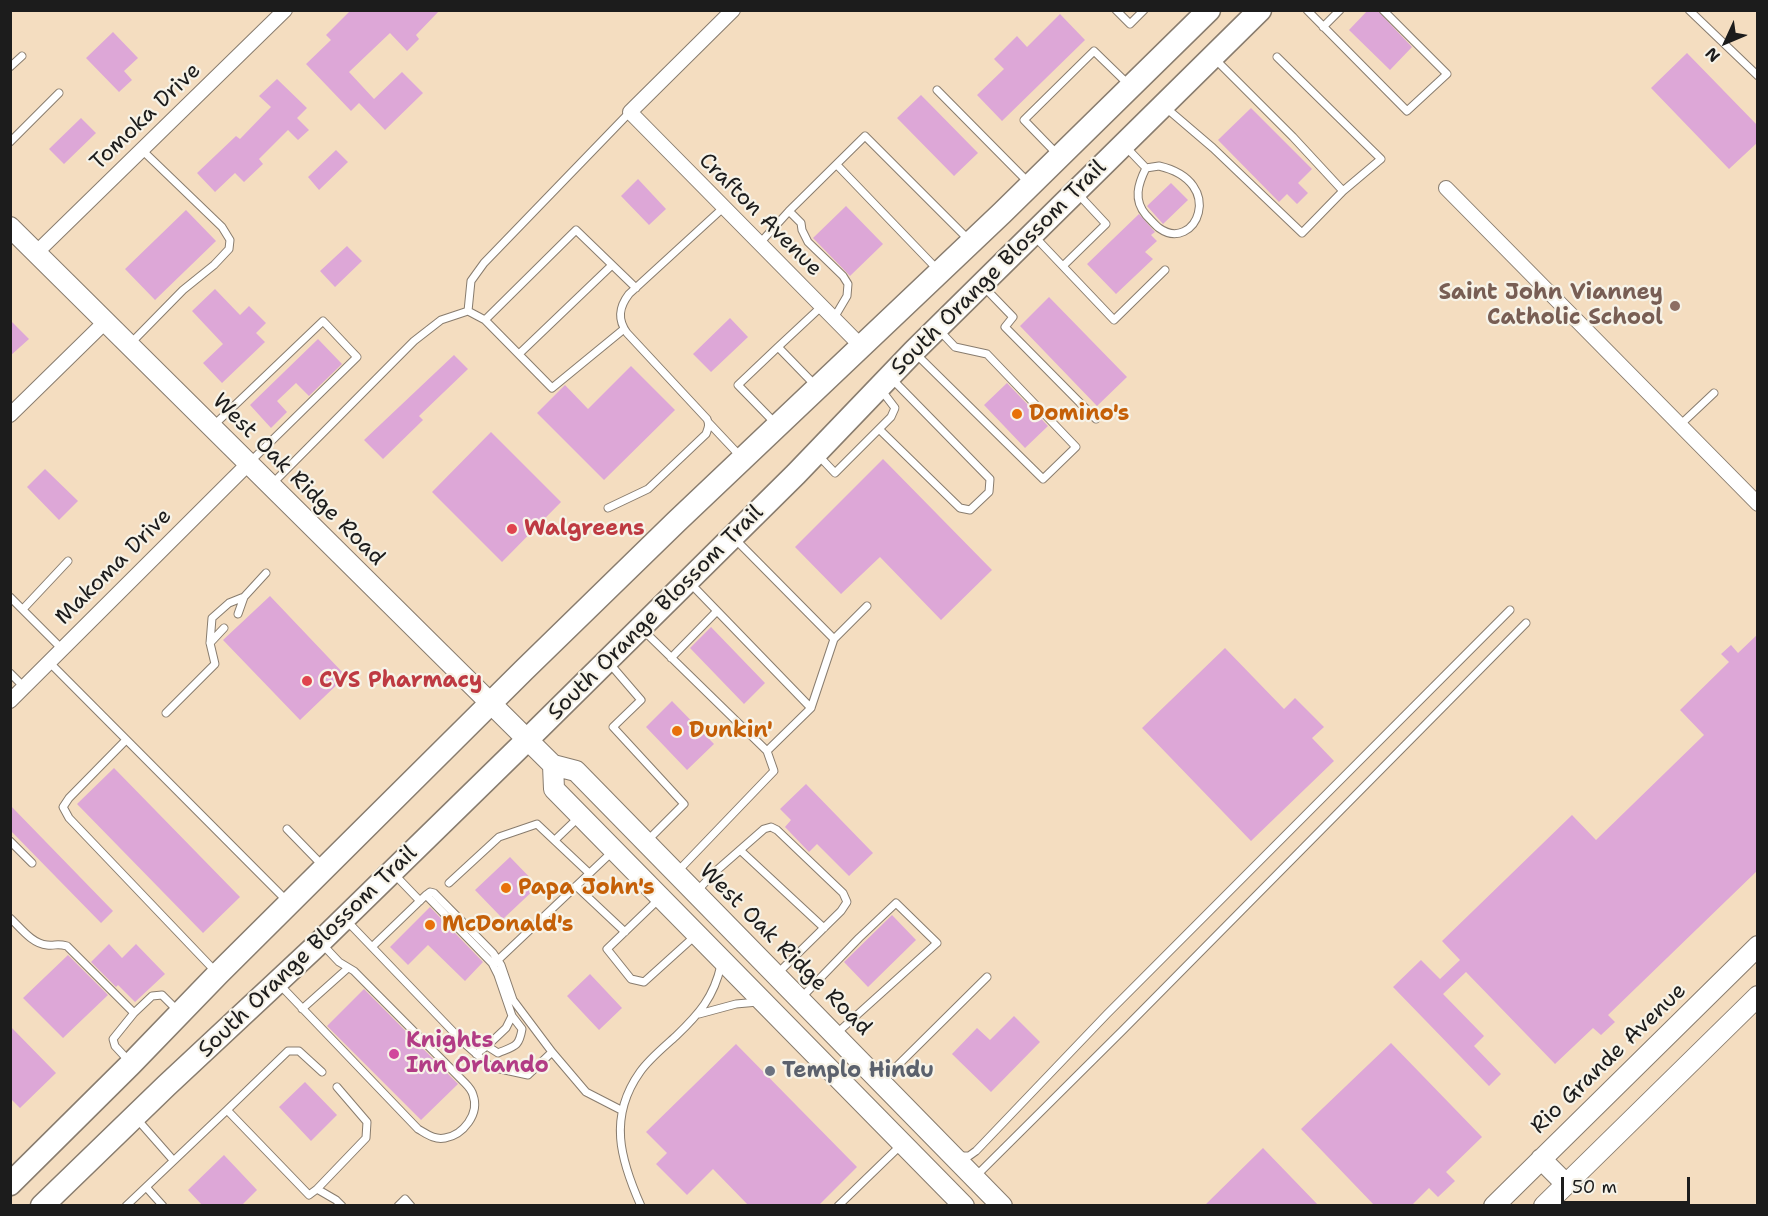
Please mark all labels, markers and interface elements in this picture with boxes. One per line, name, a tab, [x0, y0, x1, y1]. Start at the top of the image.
north arrow	[1696, 12, 1756, 72]
text: N	[1701, 43, 1725, 67]
street label: Tomoka Drive	[85, 58, 207, 176]
street label: Crafton Avenue	[693, 148, 827, 282]
street label: South Orange Blossom Trail	[886, 155, 1112, 381]
place label: Saint John Vianney Catholic School	[1438, 280, 1663, 332]
marker: Saint John Vianney Catholic School	[1668, 299, 1682, 313]
street label: West Oak Ridge Road	[206, 388, 390, 572]
place label: Domino's	[1029, 401, 1129, 427]
marker: Domino's	[1010, 407, 1024, 421]
street label: South Orange Blossom Trail	[543, 500, 769, 726]
street label: Makoma Drive	[50, 503, 178, 631]
place label: Walgreens	[524, 516, 645, 542]
marker: Walgreens	[505, 522, 519, 536]
place label: CVS Pharmacy	[319, 668, 482, 694]
marker: CVS Pharmacy	[300, 674, 314, 688]
place label: Dunkin'	[689, 718, 773, 744]
marker: Dunkin'	[670, 724, 684, 738]
street label: South Orange Blossom Trail	[193, 840, 423, 1064]
street label: West Oak Ridge Road	[693, 858, 877, 1042]
place label: Papa John's	[518, 875, 655, 901]
marker: Papa John's	[499, 881, 513, 895]
place label: McDonald's	[442, 912, 573, 938]
marker: McDonald's	[423, 918, 437, 932]
street label: Rio Grande Avenue	[1526, 978, 1692, 1140]
place label: Knights Inn Orlando	[406, 1028, 549, 1080]
marker: Knights Inn Orlando	[387, 1047, 401, 1061]
place label: Templo Hindu	[782, 1058, 934, 1084]
marker: Templo Hindu	[763, 1064, 777, 1078]
scale bar	[1564, 1165, 1693, 1203]
text: 50 m	[1572, 1175, 1617, 1199]

